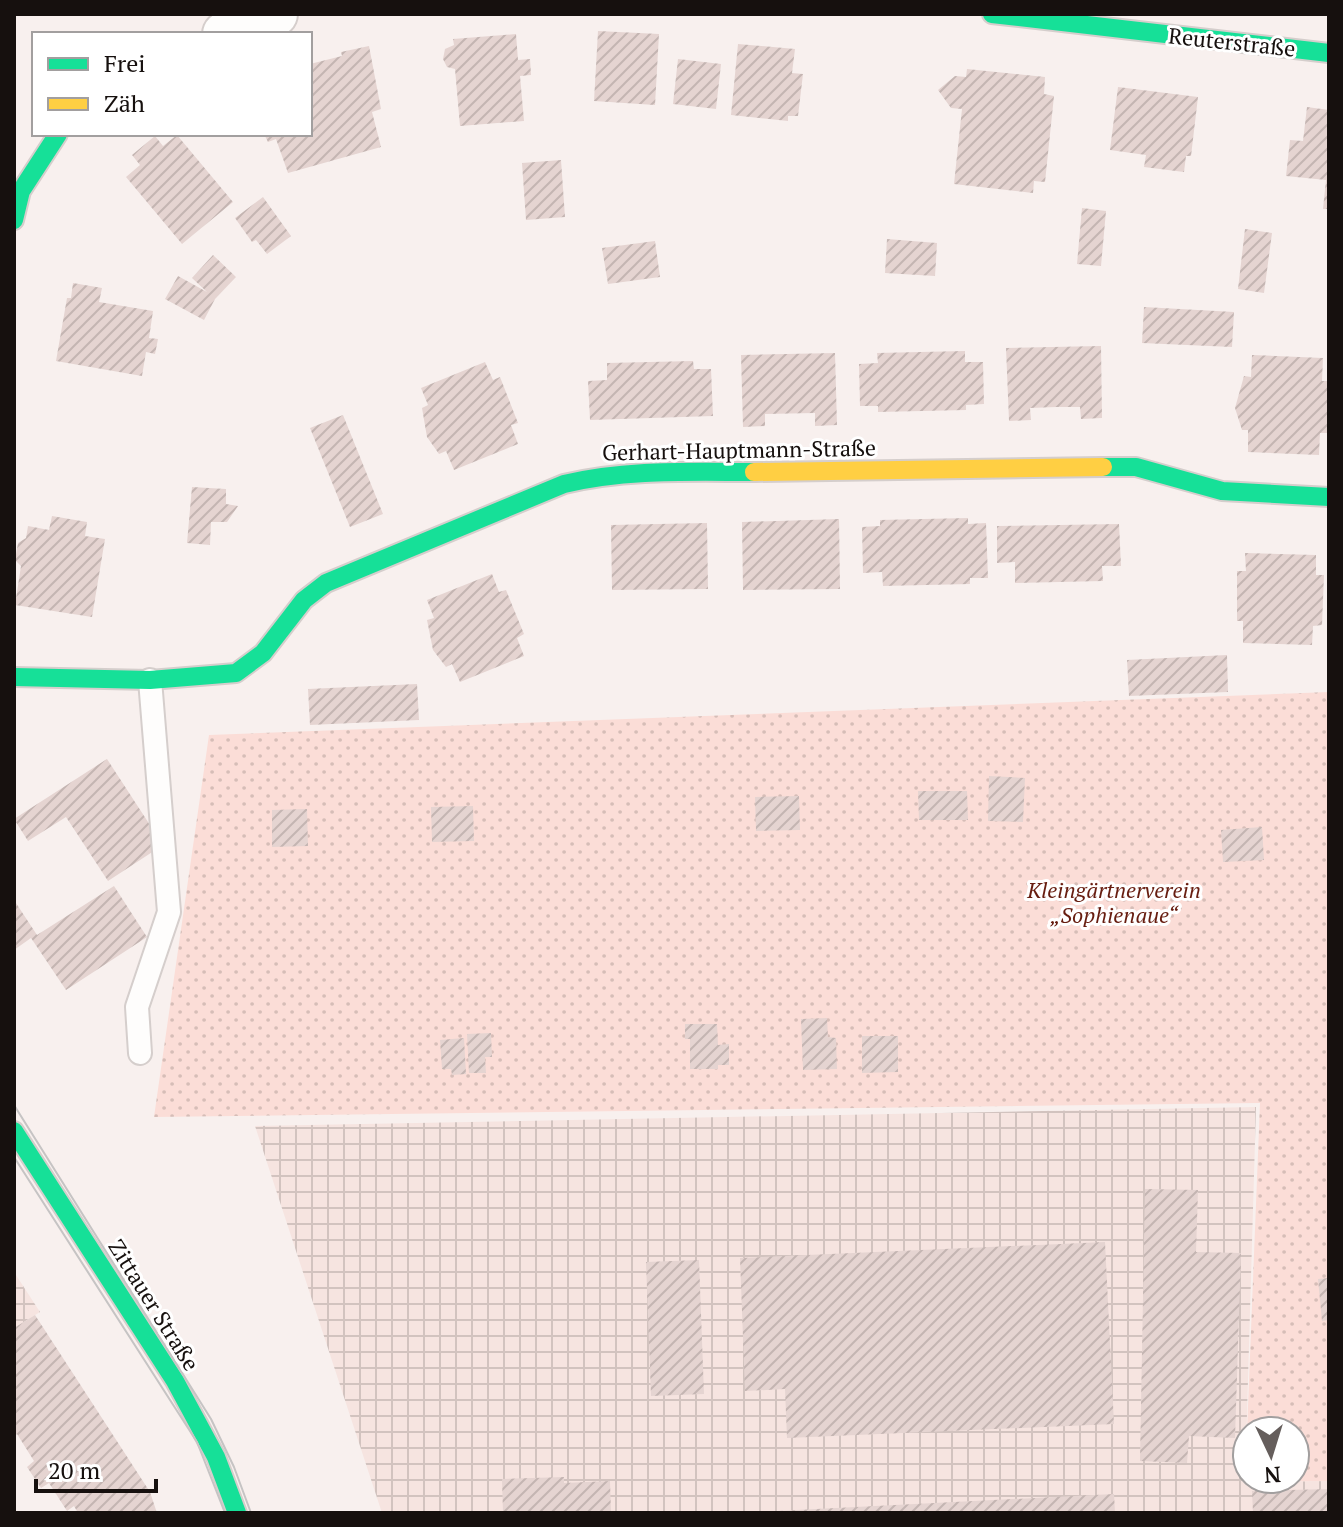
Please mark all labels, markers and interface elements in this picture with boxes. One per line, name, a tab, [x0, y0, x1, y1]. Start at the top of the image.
street label: Reuterstraße	[1167, 20, 1297, 63]
legend	[32, 32, 312, 136]
text: Frei	[104, 47, 146, 79]
text: Zäh	[104, 87, 145, 119]
street label: Gerhart-Hauptmann-Straße	[602, 433, 876, 466]
park label: Kleingärtnerverein „Sophienaue“	[1026, 875, 1201, 929]
street label: Zittauer Straße	[102, 1234, 206, 1376]
north arrow	[1231, 1415, 1311, 1495]
scale bar	[36, 1443, 156, 1493]
text: 20 m	[48, 1454, 100, 1486]
text: N	[1263, 1460, 1282, 1491]

